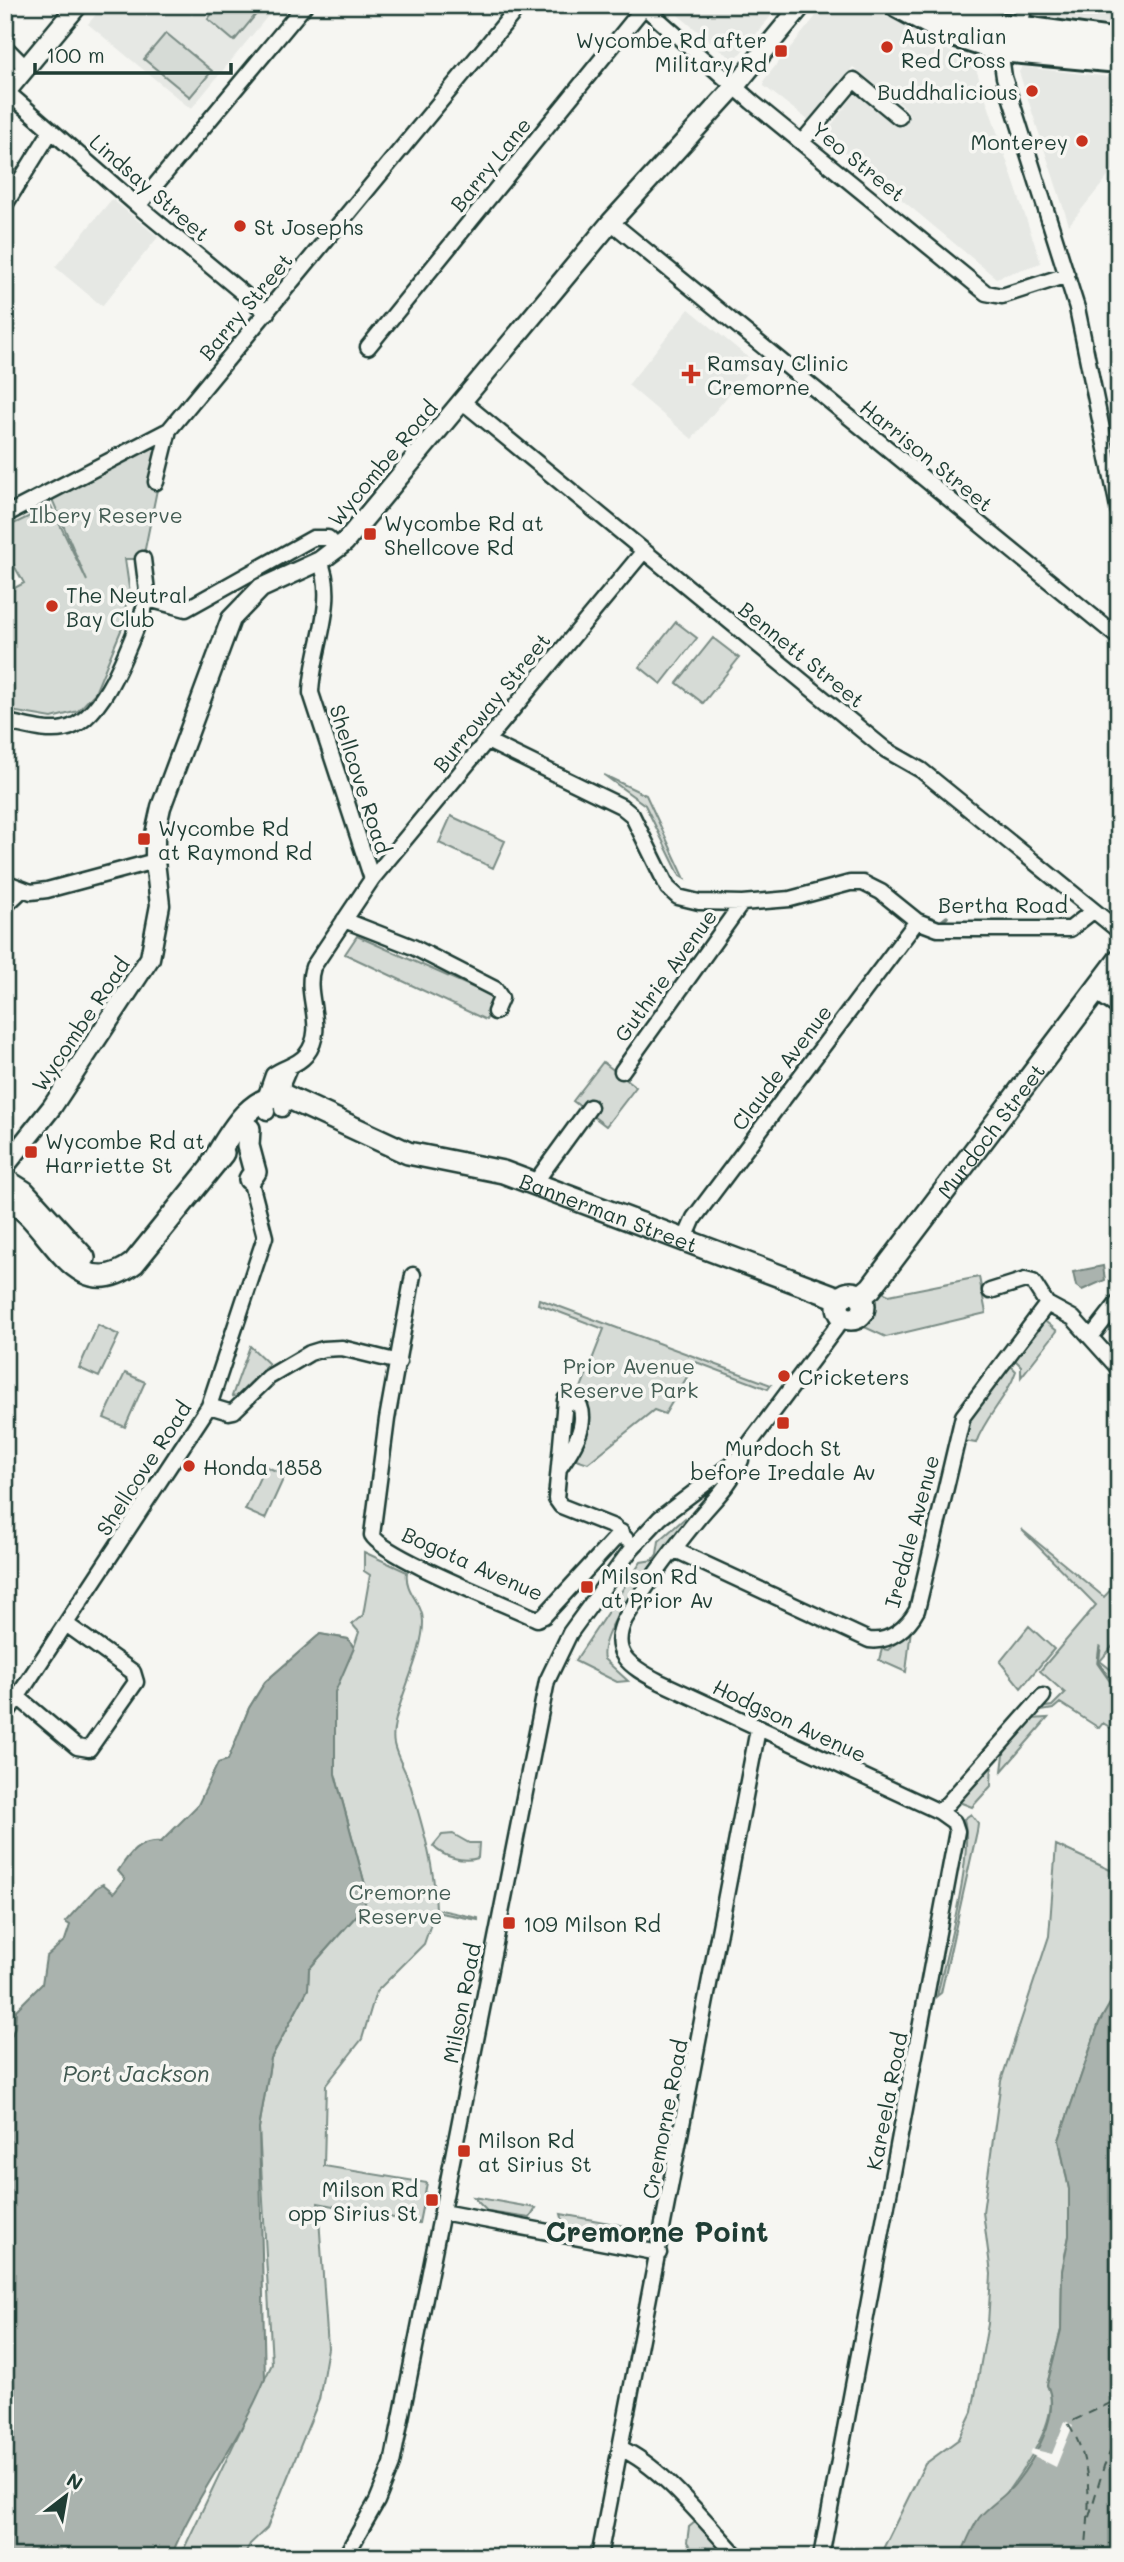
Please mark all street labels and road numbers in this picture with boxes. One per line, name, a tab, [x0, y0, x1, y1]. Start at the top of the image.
street label: Barry Lane	[444, 111, 536, 217]
street label: Yeo Street	[807, 115, 911, 207]
street label: Lindsay Street	[84, 128, 216, 246]
street label: Barry Street	[192, 247, 298, 365]
street label: Harrison Street	[855, 393, 999, 517]
street label: Wycombe Road	[321, 394, 443, 532]
street label: Bennett Street	[734, 595, 870, 713]
street label: Burroway Street	[426, 627, 556, 777]
street label: Shellcove Road	[324, 701, 398, 857]
street label: Bertha Road	[938, 891, 1068, 918]
street label: Guthrie Avenue	[608, 903, 722, 1047]
street label: Wycombe Road	[25, 952, 135, 1096]
street label: Claude Avenue	[725, 999, 837, 1135]
street label: Murdoch Street	[931, 1057, 1050, 1203]
street label: Bannerman Street	[516, 1166, 702, 1258]
street label: Shellcove Road	[89, 1396, 197, 1540]
street label: Iredale Avenue	[878, 1452, 944, 1610]
street label: Bogota Avenue	[398, 1520, 548, 1606]
street label: Hodgson Avenue	[709, 1673, 871, 1767]
street label: Milson Road	[436, 1941, 486, 2065]
street label: Kareela Road	[859, 2030, 913, 2172]
street label: Cremorne Road	[635, 2037, 693, 2201]

